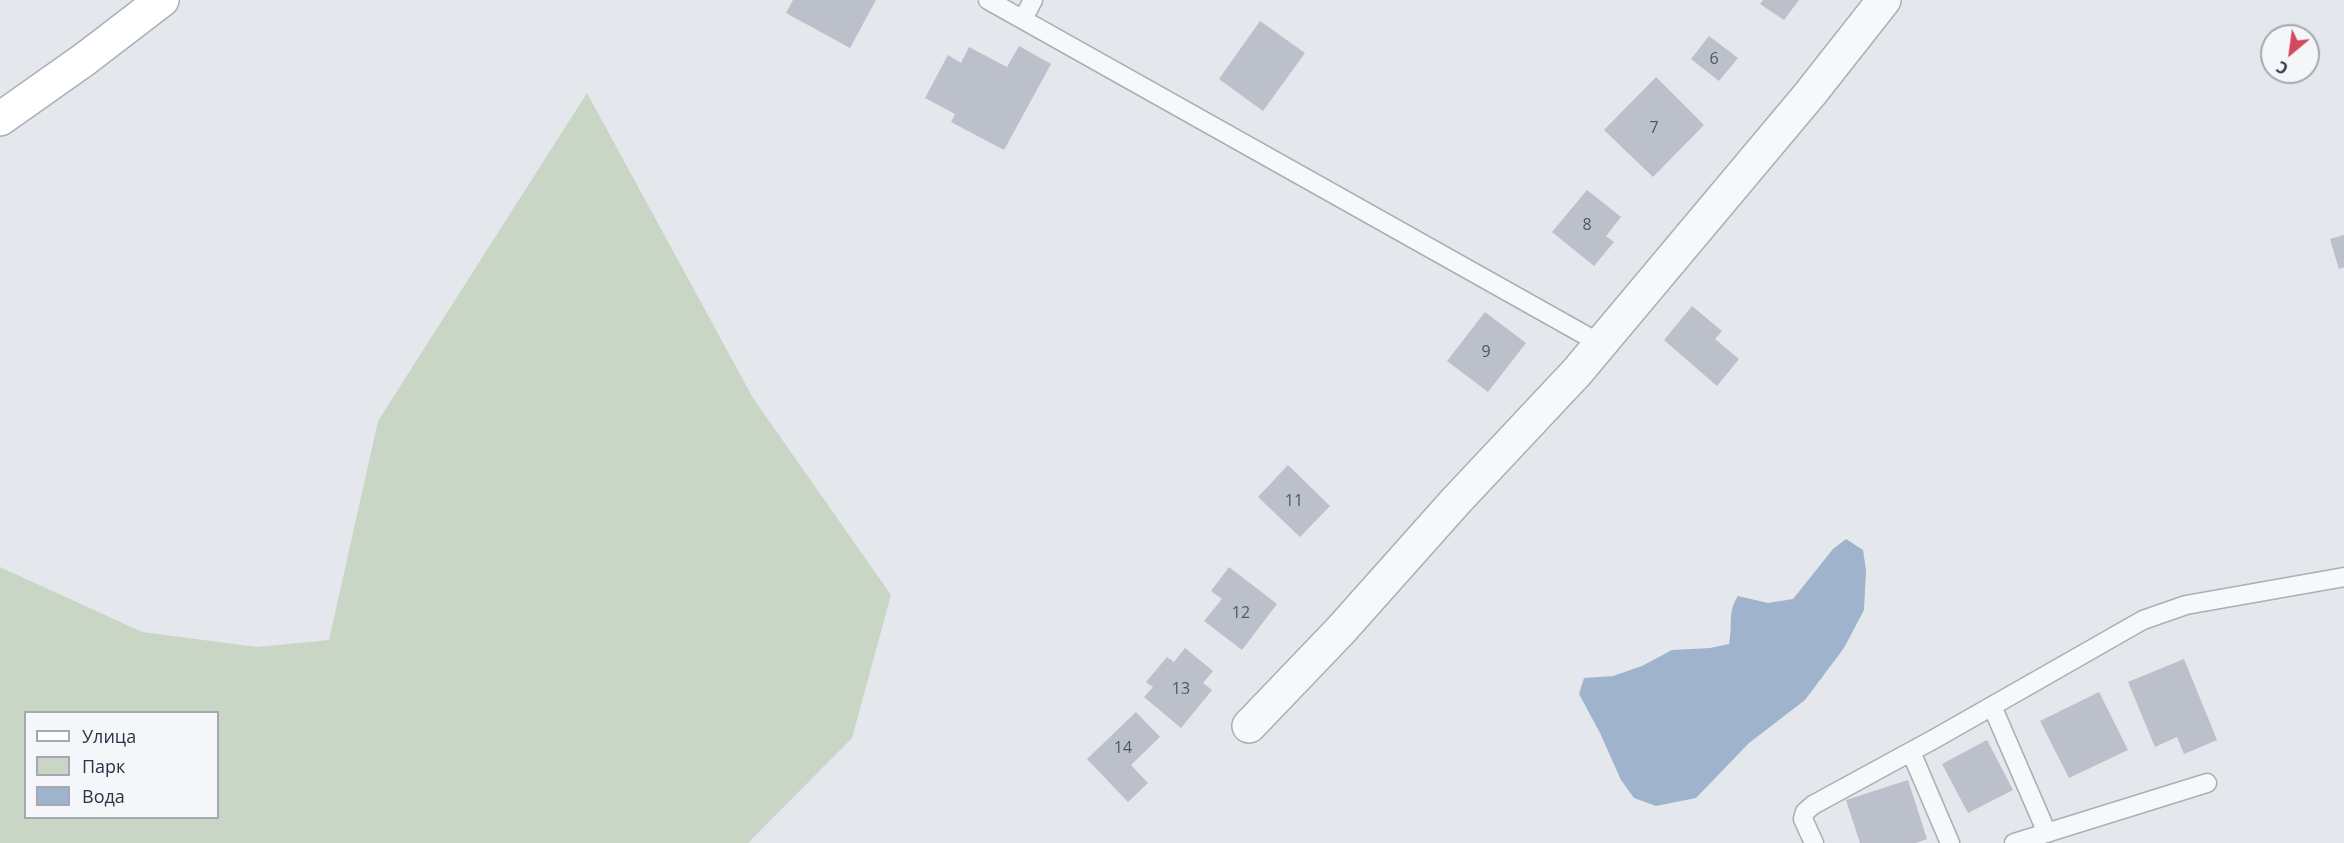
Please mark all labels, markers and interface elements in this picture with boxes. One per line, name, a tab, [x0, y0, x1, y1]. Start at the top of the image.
north arrow	[2260, 24, 2320, 84]
house number: 6	[1709, 49, 1719, 69]
text: С	[2272, 56, 2292, 80]
house number: 7	[1649, 118, 1659, 138]
house number: 8	[1582, 215, 1592, 235]
house number: 9	[1481, 342, 1491, 362]
house number: 11	[1285, 491, 1303, 511]
house number: 12	[1232, 603, 1250, 623]
house number: 13	[1172, 679, 1190, 699]
legend	[24, 711, 219, 819]
text: Улица	[82, 724, 136, 748]
house number: 14	[1114, 738, 1132, 758]
text: Парк	[82, 754, 125, 778]
text: Вода	[82, 784, 125, 808]

